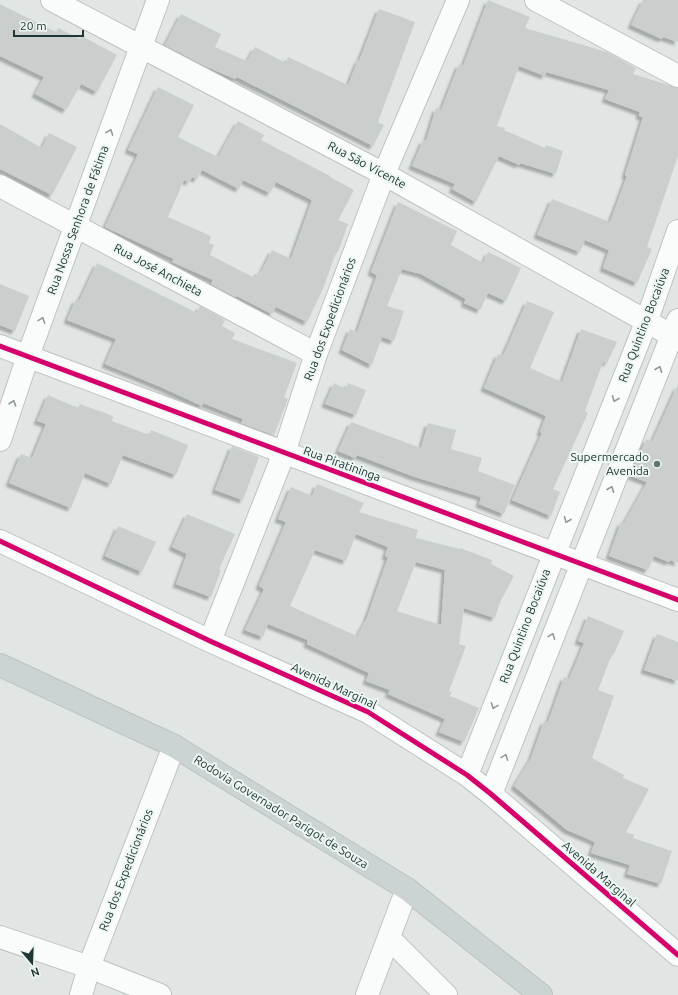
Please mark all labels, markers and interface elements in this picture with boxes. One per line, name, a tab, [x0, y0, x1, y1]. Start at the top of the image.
scale bar	[14, 12, 83, 38]
text: 20 m	[20, 19, 47, 32]
one-way arrow	[105, 128, 114, 135]
street label: Rua São Vicente	[326, 138, 409, 191]
street label: Rua Nossa Senhora de Fátima	[44, 143, 111, 296]
street label: Rua José Anchieta	[112, 241, 205, 298]
street label: Rua dos Expedicionários	[301, 256, 358, 382]
street label: Rua Quintino Bocaiúva	[616, 266, 671, 384]
one-way arrow	[37, 316, 45, 323]
one-way arrow	[654, 365, 662, 373]
one-way arrow	[612, 396, 620, 403]
one-way arrow	[8, 399, 16, 406]
street label: Rua Piratininga	[302, 444, 383, 484]
place label: Supermercado Avenida	[570, 450, 649, 477]
marker: Supermercado Avenida	[652, 459, 662, 469]
one-way arrow	[606, 486, 614, 493]
one-way arrow	[564, 515, 572, 523]
street label: Rua Quintino Bocaiúva	[497, 567, 552, 685]
one-way arrow	[548, 633, 556, 640]
street label: Avenida Marginal	[289, 660, 379, 711]
one-way arrow	[490, 702, 498, 709]
street label: Rodovia Governador Parigot de Souza	[192, 752, 371, 871]
one-way arrow	[500, 754, 508, 761]
street label: Rua dos Expedicionários	[96, 807, 155, 933]
street label: Avenida Marginal	[560, 838, 639, 909]
north arrow	[12, 943, 52, 983]
text: N	[29, 965, 41, 979]

